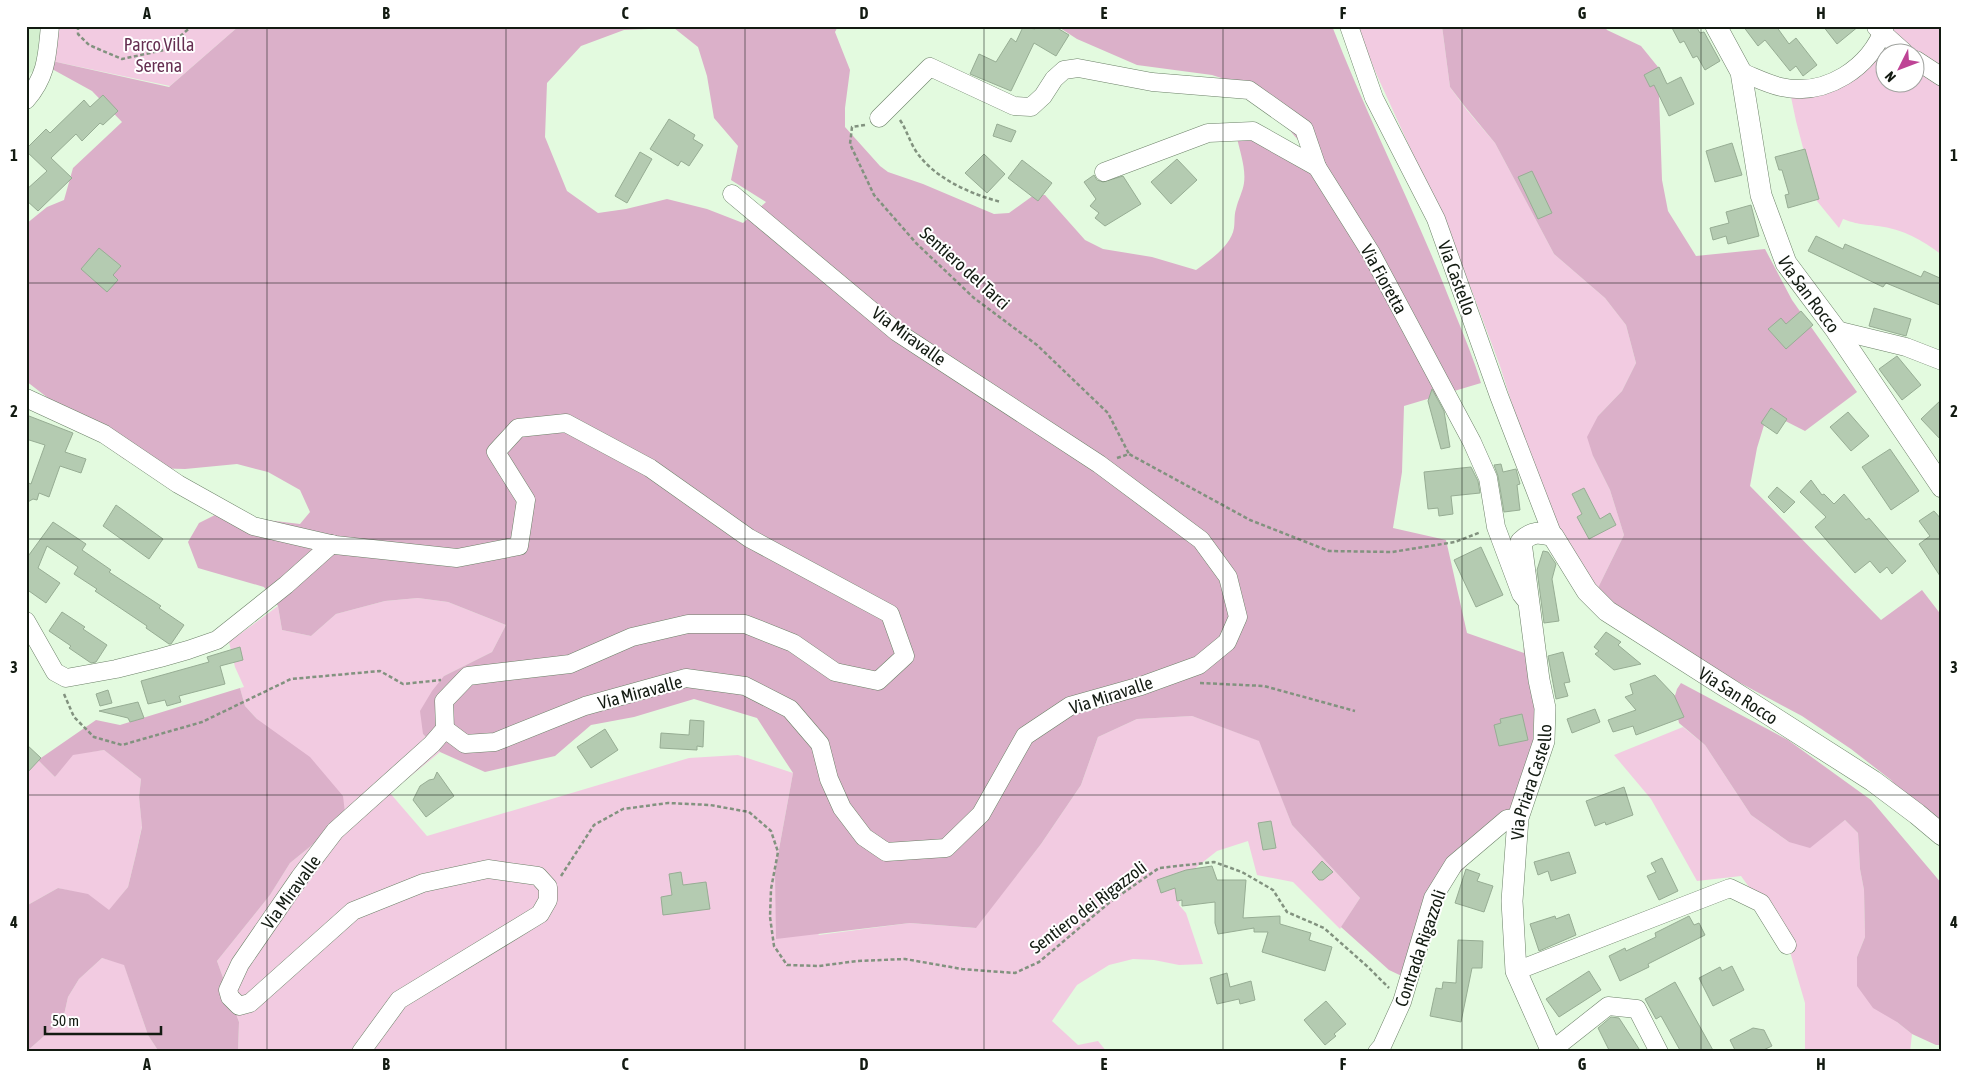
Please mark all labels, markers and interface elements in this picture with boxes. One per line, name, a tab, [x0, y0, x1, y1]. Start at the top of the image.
text: A	[142, 4, 151, 22]
text: B	[382, 4, 390, 22]
text: C	[621, 4, 629, 22]
text: D	[860, 4, 869, 22]
text: E	[1101, 4, 1108, 22]
text: F	[1340, 4, 1347, 22]
text: G	[1578, 4, 1587, 22]
text: H	[1816, 4, 1826, 22]
park label: Parco Villa Serena	[124, 34, 194, 76]
north arrow	[1876, 42, 1926, 92]
text: N	[1882, 68, 1899, 85]
text: 1	[10, 146, 18, 164]
text: 1	[1950, 146, 1958, 164]
street label: Sentiero del Tarci	[916, 222, 1014, 314]
street label: Via Castello	[1434, 238, 1480, 318]
street label: Via Fioretta	[1356, 241, 1412, 317]
street label: Via San Rocco	[1774, 253, 1844, 336]
street label: Via Miravalle	[868, 302, 950, 370]
text: 2	[10, 402, 18, 420]
text: 2	[1950, 402, 1958, 420]
text: 3	[10, 658, 18, 676]
text: 3	[1950, 658, 1958, 676]
street label: Via San Rocco	[1695, 662, 1782, 728]
street label: Via Miravalle	[596, 671, 684, 713]
street label: Via Miravalle	[1067, 672, 1155, 718]
street label: Via Priara Castello	[1506, 724, 1555, 841]
street label: Via Miravalle	[257, 851, 325, 933]
street label: Sentiero dei Rigazzoli	[1026, 856, 1150, 958]
street label: Contrada Rigazzoli	[1390, 887, 1450, 1009]
text: 4	[9, 913, 18, 931]
text: 4	[1949, 913, 1958, 931]
scale bar	[45, 1003, 161, 1035]
text: 50 m	[52, 1012, 79, 1029]
text: A	[142, 1055, 151, 1073]
text: B	[382, 1055, 390, 1073]
text: C	[621, 1055, 629, 1073]
text: D	[860, 1055, 869, 1073]
text: E	[1101, 1055, 1108, 1073]
text: F	[1340, 1055, 1347, 1073]
text: G	[1578, 1055, 1587, 1073]
text: H	[1816, 1055, 1826, 1073]

